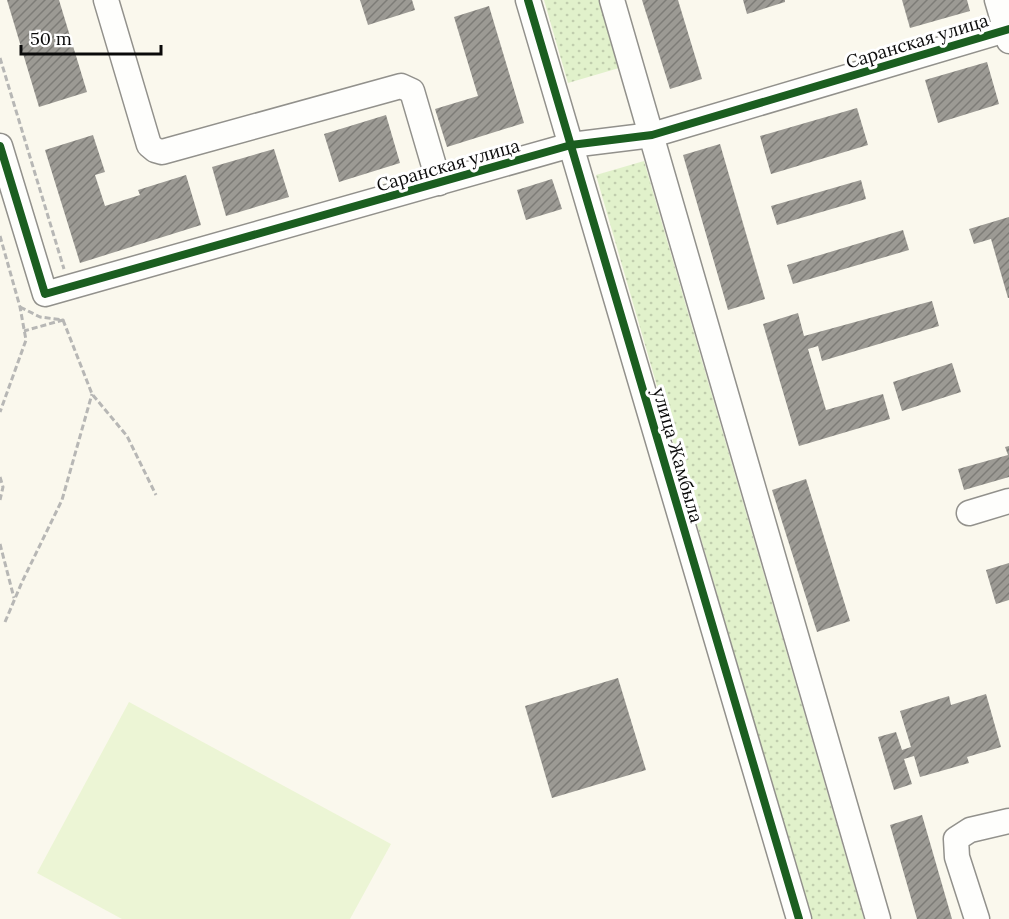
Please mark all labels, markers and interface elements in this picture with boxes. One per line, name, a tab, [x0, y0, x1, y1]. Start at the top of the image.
street label: Саранская улица	[843, 8, 991, 74]
scale bar	[21, 18, 160, 56]
text: 50 m	[30, 27, 72, 50]
street label: Саранская улица	[374, 134, 522, 196]
street label: улица Жамбыла	[648, 385, 708, 525]

